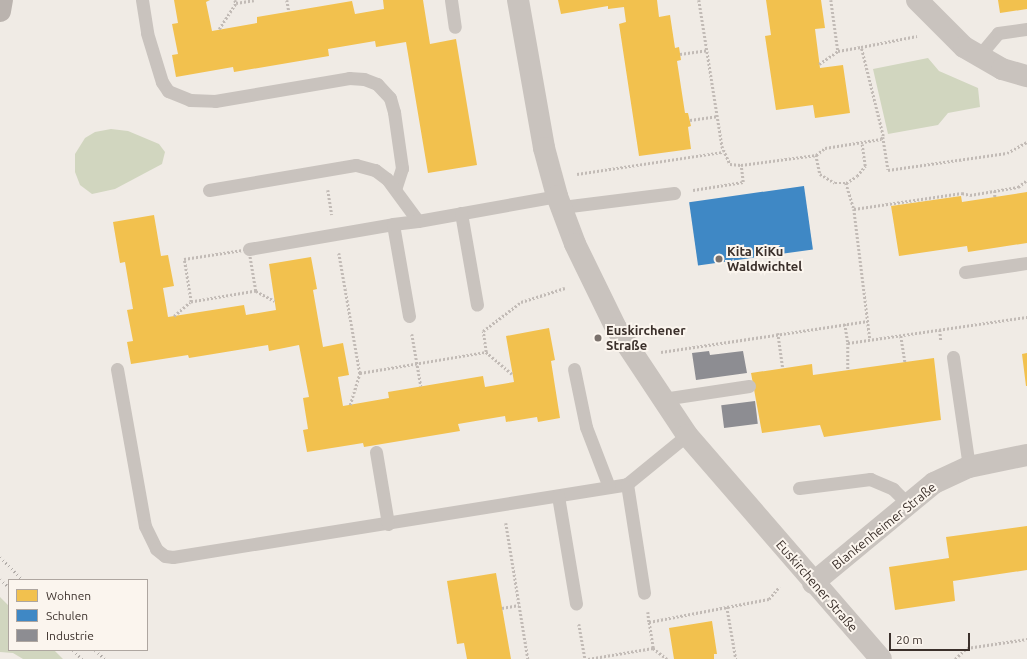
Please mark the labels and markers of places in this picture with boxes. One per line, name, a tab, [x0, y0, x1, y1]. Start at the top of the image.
place label: Kita KiKu Waldwichtel	[727, 244, 802, 275]
marker: Kita KiKu Waldwichtel	[714, 254, 724, 264]
place label: Euskirchener Straße	[606, 323, 686, 354]
marker: Euskirchener Straße	[593, 333, 603, 343]

